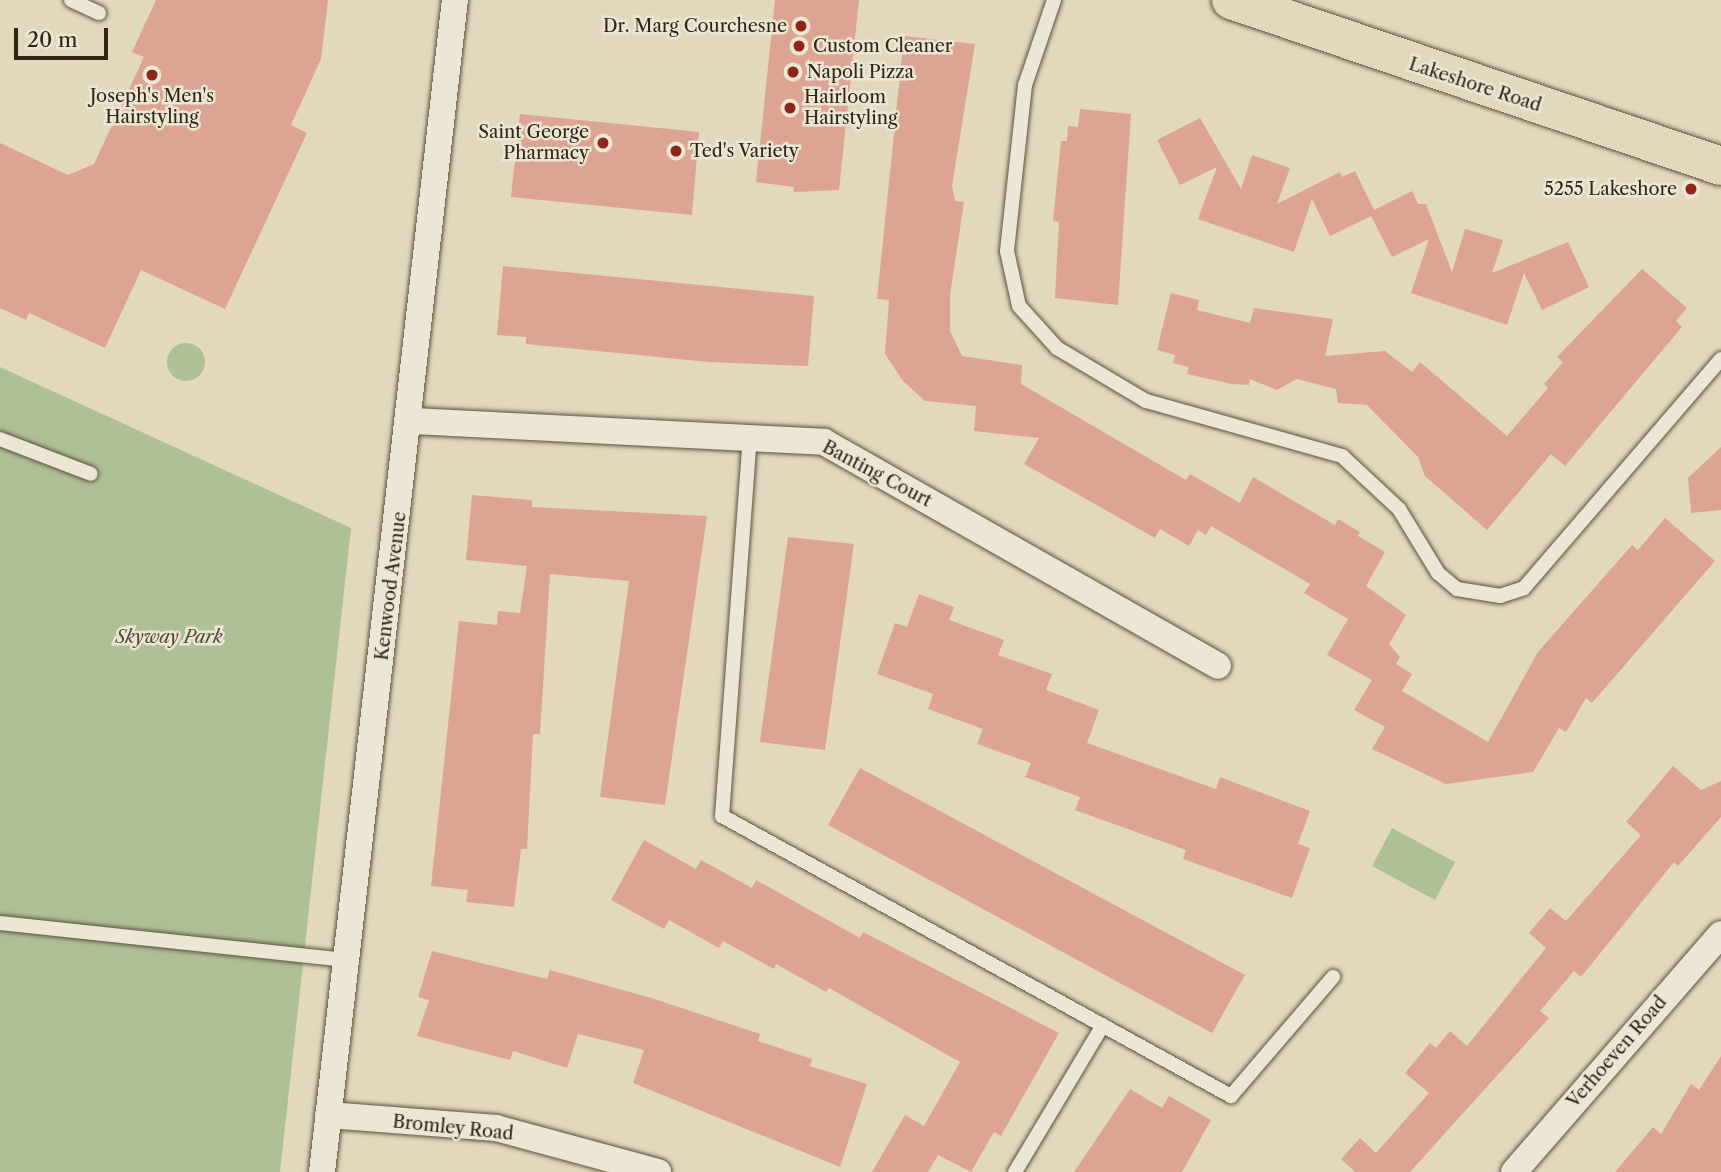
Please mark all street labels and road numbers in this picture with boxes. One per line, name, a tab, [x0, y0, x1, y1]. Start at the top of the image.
street label: Lakeshore Road	[1406, 53, 1544, 117]
street label: Banting Court	[819, 436, 935, 512]
street label: Kenwood Avenue	[371, 510, 411, 662]
street label: Verhoeven Road	[1563, 992, 1671, 1112]
street label: Bromley Road	[391, 1111, 515, 1145]

